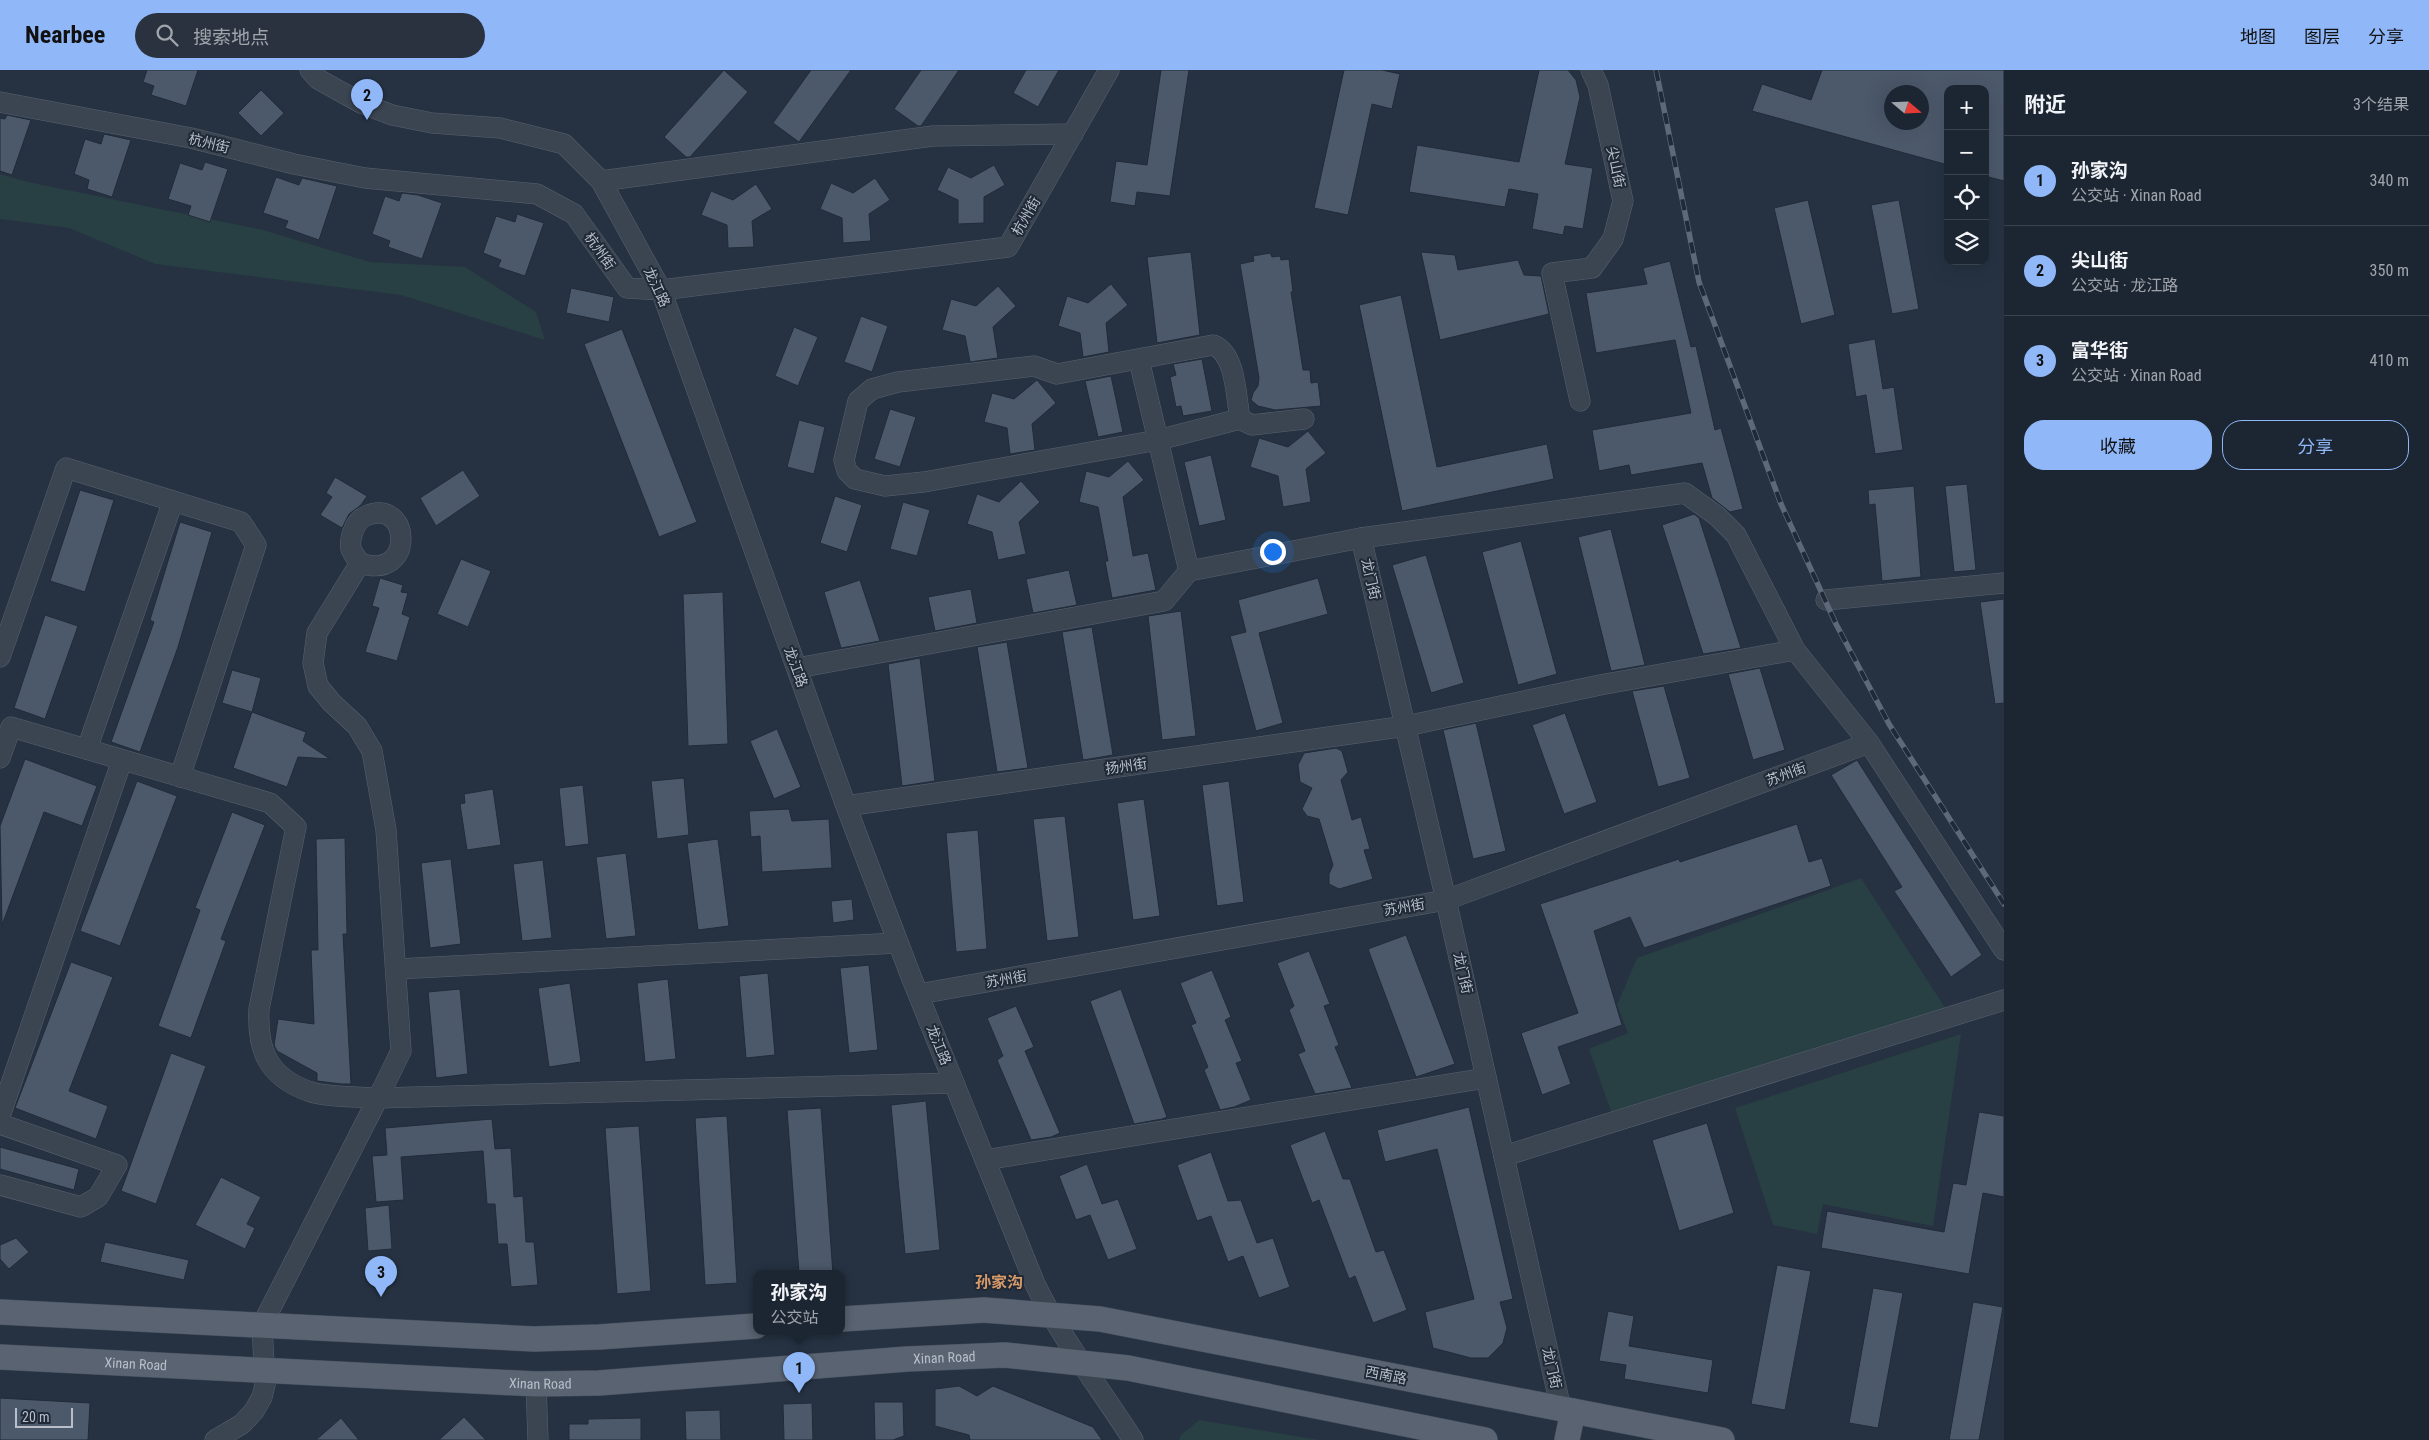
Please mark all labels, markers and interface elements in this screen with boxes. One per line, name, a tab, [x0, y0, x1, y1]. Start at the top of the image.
search box	[135, 13, 485, 58]
text: Nearbee	[25, 21, 105, 49]
icon: search	[153, 21, 181, 49]
text: 搜索地点	[193, 26, 269, 49]
text: 地图	[2240, 26, 2276, 47]
text: 图层	[2304, 26, 2340, 47]
text: 分享	[2368, 26, 2404, 47]
pin: 2	[351, 79, 383, 120]
north arrow	[1884, 85, 1929, 130]
map controls	[1944, 85, 1989, 265]
button: +	[1944, 85, 1989, 130]
text: 附近	[2024, 93, 2066, 117]
text: 3个结果	[2353, 95, 2409, 114]
street label: 杭州街	[187, 130, 231, 156]
button: −	[1944, 130, 1989, 175]
street label: 尖山街	[1604, 145, 1628, 189]
text: 孙家沟	[2071, 159, 2128, 182]
text: 1	[2036, 171, 2044, 190]
text: 340 m	[2370, 171, 2409, 190]
button: locate	[1944, 175, 1989, 220]
text: 公交站 · Xinan Road	[2071, 186, 2202, 205]
street label: 杭州街	[1009, 194, 1043, 238]
button: layers	[1944, 220, 1989, 265]
street label: 杭州街	[581, 229, 619, 273]
text: 尖山街	[2071, 249, 2128, 272]
text: 2	[2036, 261, 2044, 280]
text: 350 m	[2370, 261, 2409, 280]
street label: 龙江路	[641, 265, 673, 309]
text: 公交站 · 龙江路	[2071, 276, 2178, 295]
text: 富华街	[2071, 339, 2128, 362]
text: 3	[2036, 351, 2044, 370]
text: 410 m	[2370, 351, 2409, 370]
text: 公交站 · Xinan Road	[2071, 366, 2202, 385]
button: 收藏	[2024, 420, 2212, 470]
button: 分享	[2222, 420, 2409, 470]
your location	[1260, 539, 1286, 565]
street label: 龙门街	[1358, 557, 1384, 601]
street label: 龙江路	[781, 645, 811, 689]
street label: 扬州街	[1104, 755, 1148, 777]
street label: 苏州街	[1764, 759, 1808, 789]
street label: 苏州街	[1382, 895, 1426, 919]
street label: 龙门街	[1450, 951, 1476, 995]
street label: 苏州街	[984, 967, 1028, 991]
street label: 龙江路	[924, 1023, 954, 1067]
pin: 3	[365, 1256, 397, 1297]
popup	[753, 1270, 845, 1335]
district label: 孙家沟	[975, 1273, 1023, 1292]
text: 孙家沟	[770, 1281, 828, 1304]
text: 公交站	[770, 1308, 819, 1327]
street label: 龙门街	[1539, 1346, 1565, 1390]
street label: Xinan Road	[913, 1348, 976, 1367]
pin: 1	[783, 1352, 815, 1393]
street label: Xinan Road	[104, 1354, 167, 1373]
street label: 西南路	[1364, 1363, 1408, 1387]
street label: Xinan Road	[509, 1375, 572, 1392]
scale bar	[15, 1405, 72, 1428]
text: 20 m	[22, 1409, 50, 1425]

